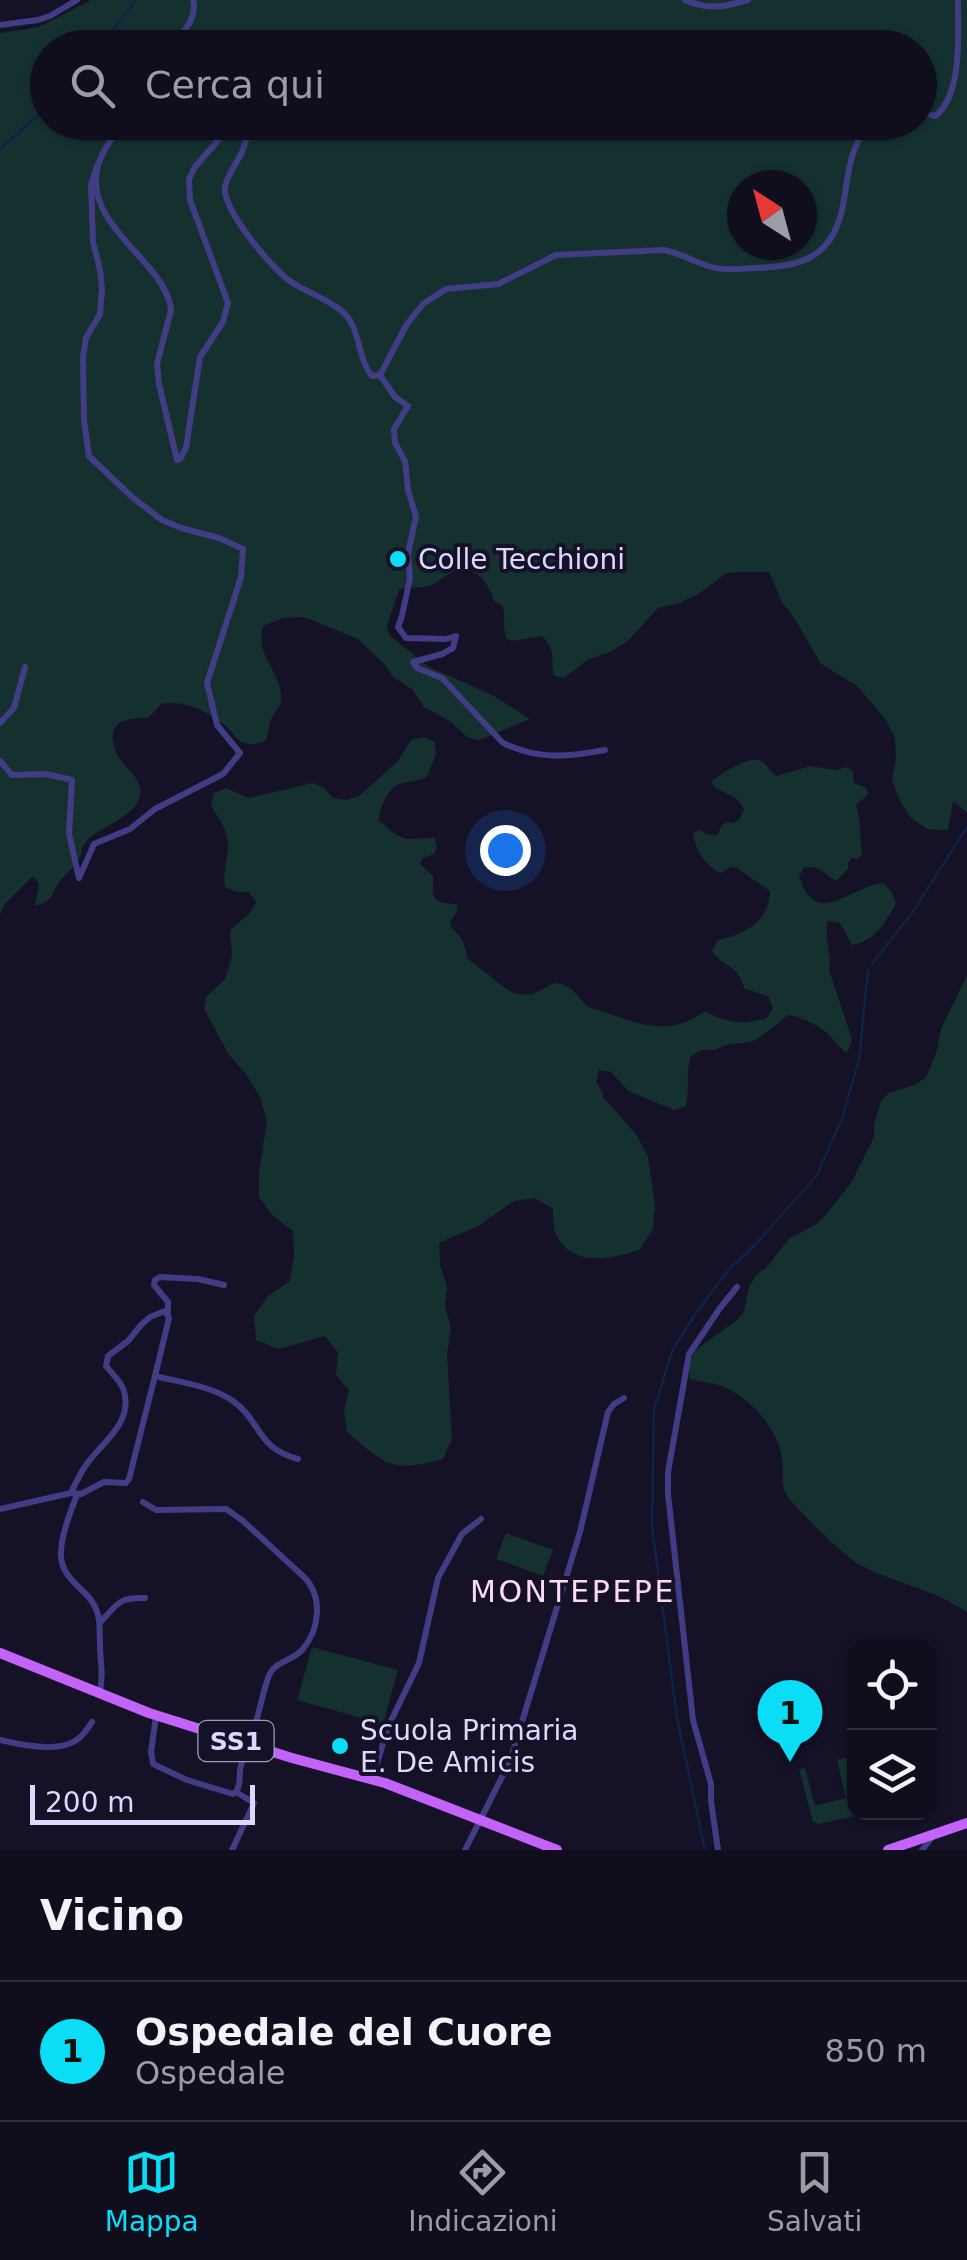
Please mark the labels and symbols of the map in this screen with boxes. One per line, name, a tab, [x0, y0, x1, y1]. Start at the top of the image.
north arrow	[727, 170, 817, 260]
place label: Colle Tecchioni	[418, 543, 625, 576]
marker: Colle Tecchioni	[387, 548, 409, 570]
your location	[480, 825, 531, 876]
district label: MONTEPEPE	[470, 1574, 676, 1609]
pin: 1	[758, 1680, 822, 1762]
place label: Scuola Primaria E. De Amicis	[360, 1714, 578, 1779]
road number: SS1	[198, 1721, 274, 1761]
marker: Scuola Primaria E. De Amicis	[329, 1735, 351, 1757]
scale bar	[30, 1780, 255, 1824]

